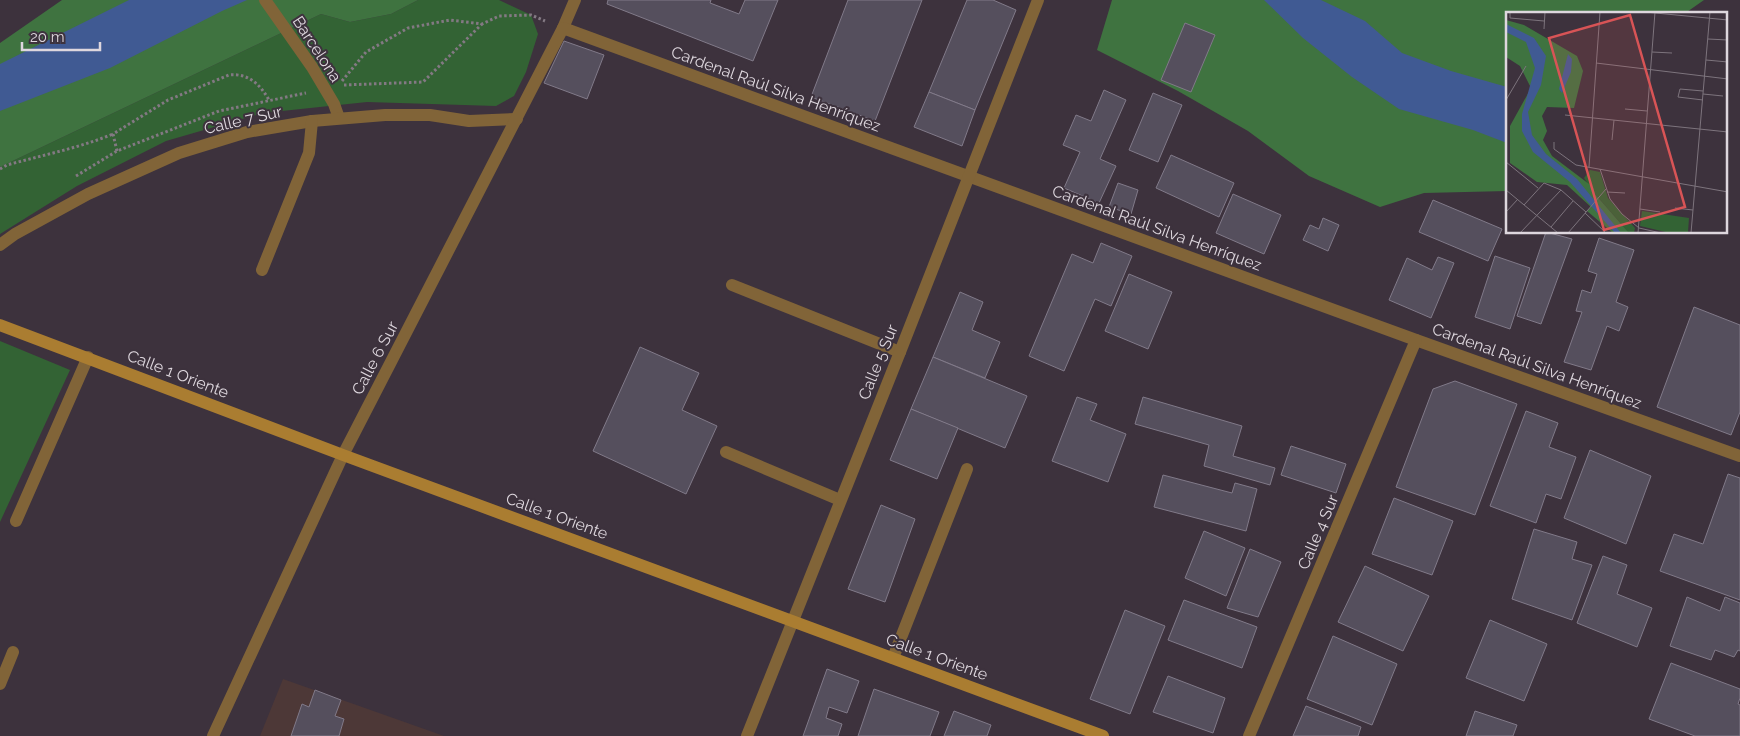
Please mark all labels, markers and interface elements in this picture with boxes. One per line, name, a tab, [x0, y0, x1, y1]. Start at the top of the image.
street label: Barcelona	[289, 12, 345, 86]
inset map	[1506, 12, 1728, 234]
scale bar	[22, 20, 100, 52]
text: 20 m	[30, 28, 65, 46]
street label: Cardenal Raúl Silva Henríquez	[669, 42, 883, 136]
street label: Calle 7 Sur	[202, 102, 284, 138]
street label: Cardenal Raúl Silva Henríquez	[1050, 181, 1264, 275]
street label: Calle 6 Sur	[348, 318, 402, 398]
street label: Cardenal Raúl Silva Henríquez	[1430, 319, 1644, 413]
street label: Calle 5 Sur	[854, 321, 902, 402]
street label: Calle 1 Oriente	[125, 346, 231, 402]
street label: Calle 1 Oriente	[503, 489, 611, 543]
street label: Calle 4 Sur	[1294, 491, 1342, 572]
street label: Calle 1 Oriente	[883, 630, 991, 684]

